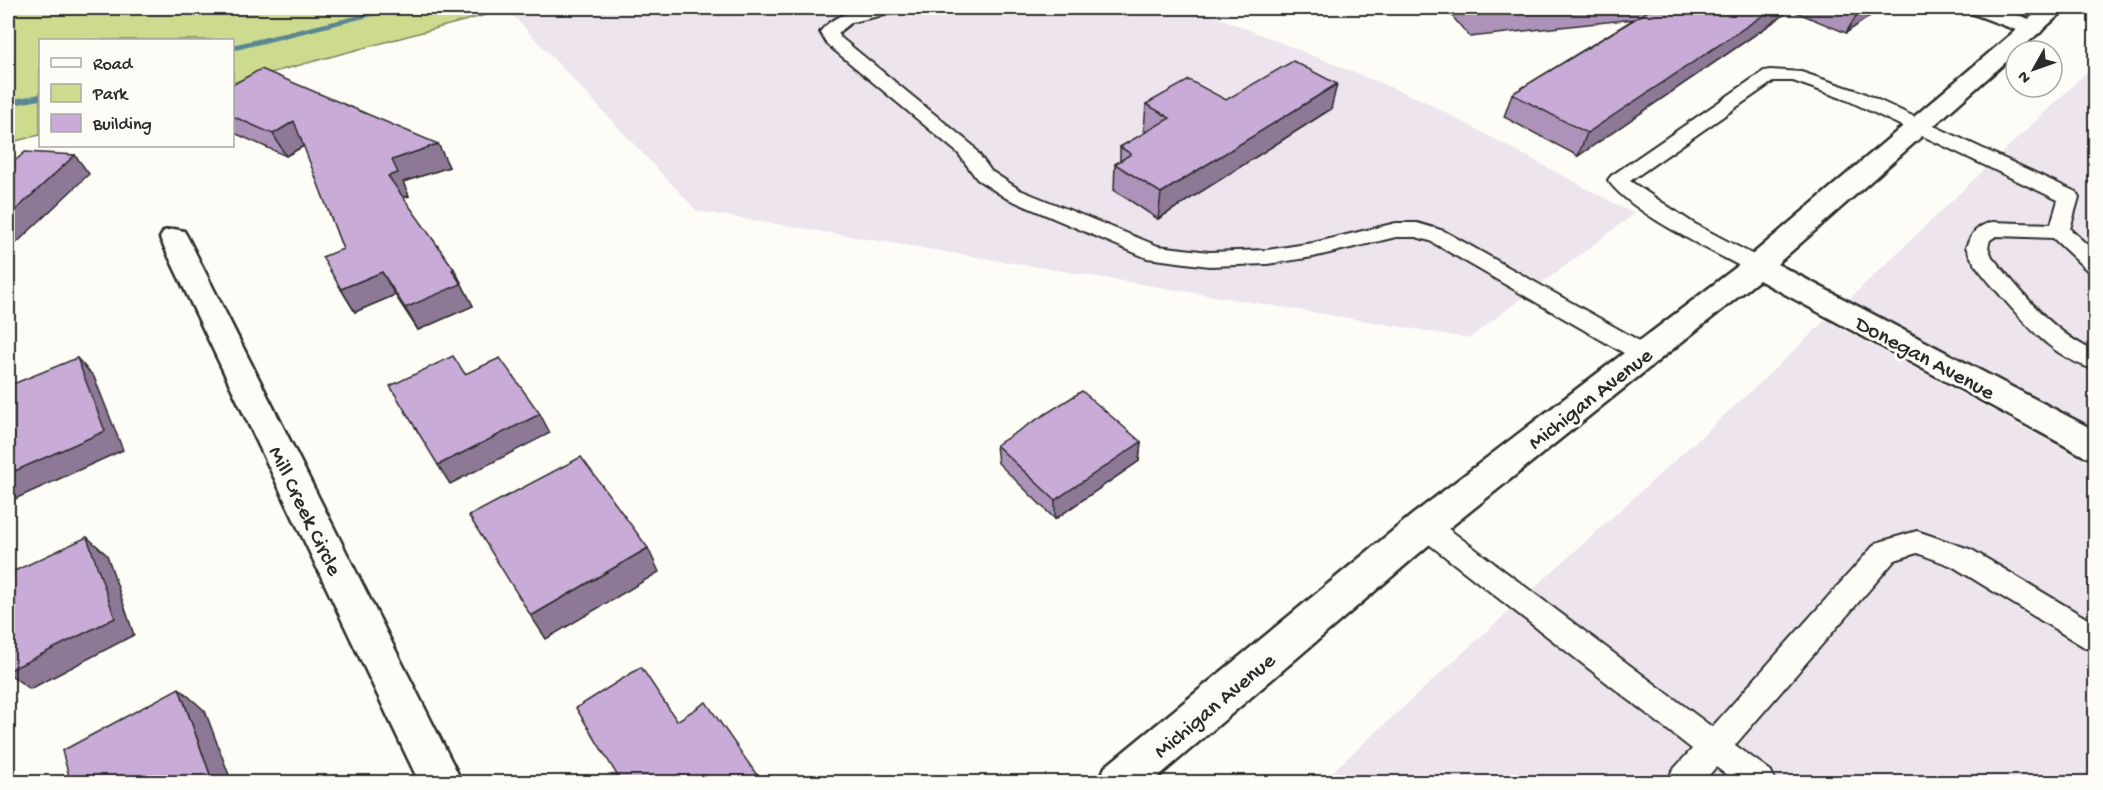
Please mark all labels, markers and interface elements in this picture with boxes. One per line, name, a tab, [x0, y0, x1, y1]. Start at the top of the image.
legend	[39, 39, 234, 147]
north arrow	[2004, 39, 2064, 99]
text: Road	[93, 55, 134, 76]
text: N	[2014, 66, 2036, 87]
text: Park	[92, 85, 129, 106]
text: Building	[92, 115, 152, 136]
street label: Donegan Avenue	[1848, 311, 1999, 407]
street label: Michigan Avenue	[1524, 343, 1659, 457]
street label: Mill Creek Circle	[261, 443, 346, 581]
street label: Michigan Avenue	[1150, 648, 1282, 765]

